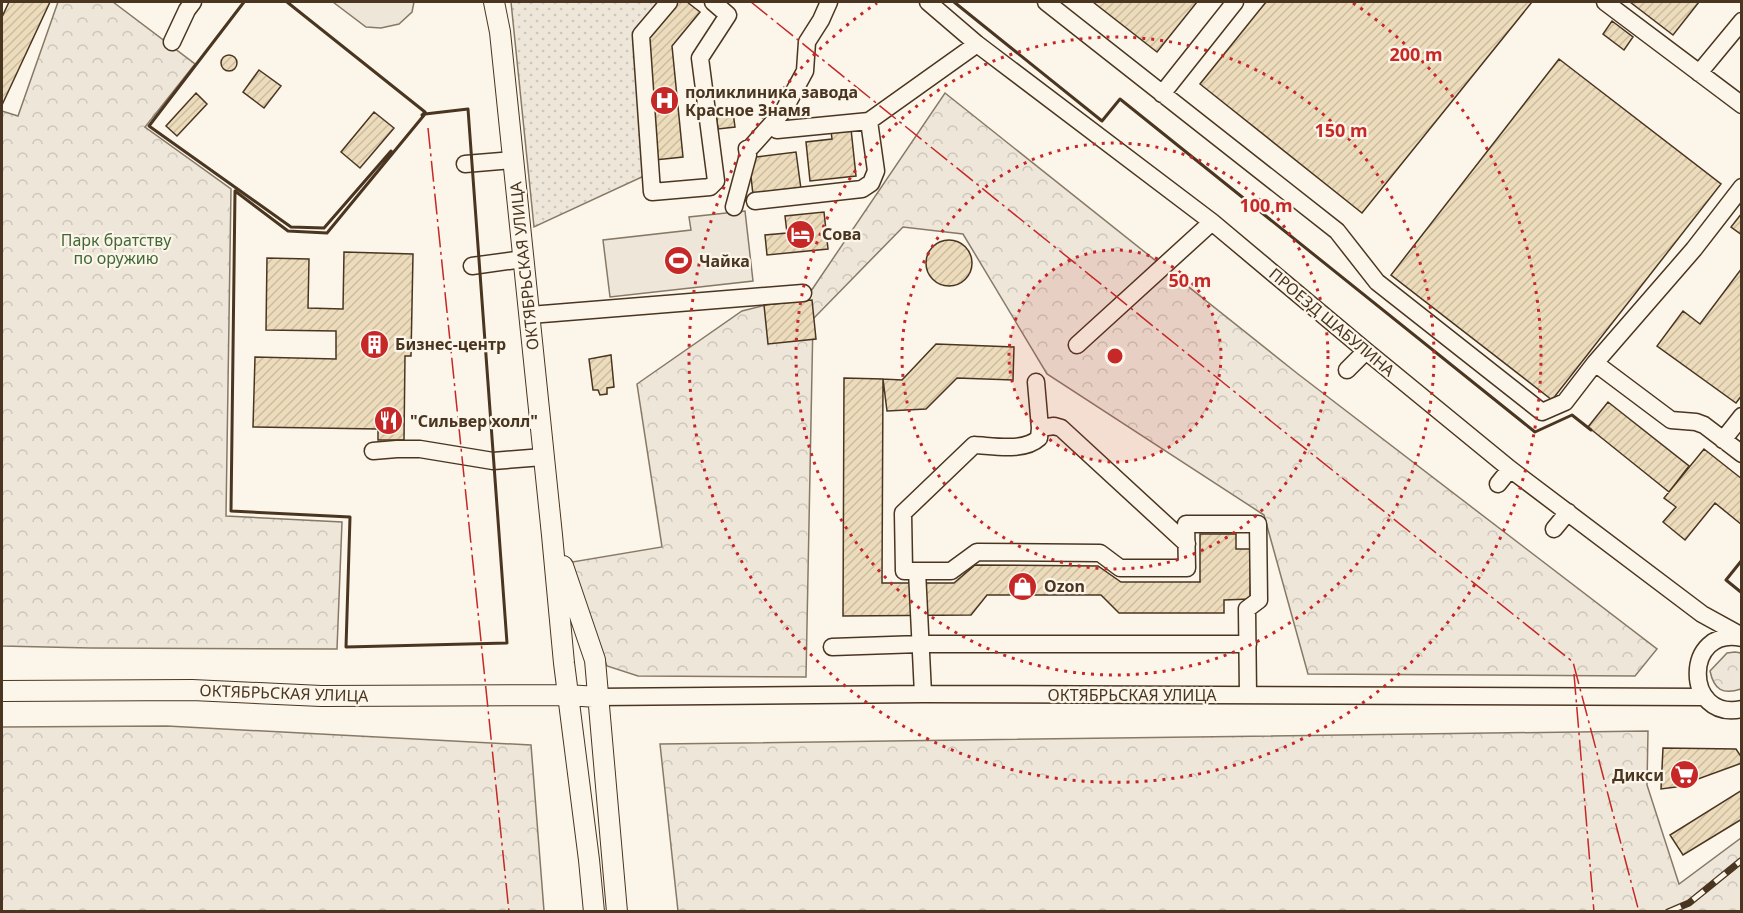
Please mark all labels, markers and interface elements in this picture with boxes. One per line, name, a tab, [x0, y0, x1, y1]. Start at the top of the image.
text: 200 m	[1389, 42, 1443, 66]
place label: поликлиника завода Красное Знамя	[685, 81, 858, 121]
hospital icon: поликлиника завода Красное Знамя	[648, 85, 680, 117]
text: 150 m	[1314, 118, 1368, 142]
street label: ОКТЯБРЬСКАЯ УЛИЦА	[504, 180, 544, 351]
text: 100 m	[1239, 193, 1293, 217]
hotel icon: Сова	[785, 218, 817, 250]
place label: Сова	[822, 223, 861, 245]
park label: Парк братству по оружию	[61, 229, 172, 269]
sports icon: Чайка	[662, 245, 694, 277]
place label: Чайка	[699, 250, 750, 272]
street label: ПРОЕЗД ШАБУЛИНА	[1264, 263, 1400, 382]
text: 50 m	[1169, 268, 1211, 292]
building icon: Бизнес-центр	[358, 328, 390, 360]
place label: Бизнес-центр	[395, 333, 506, 355]
centre of rings	[1105, 346, 1125, 366]
restaurant icon: "Сильвер холл"	[373, 405, 405, 437]
place label: "Сильвер холл"	[410, 410, 538, 432]
shop icon: Ozon	[1007, 570, 1039, 602]
place label: Ozon	[1044, 575, 1085, 597]
street label: ОКТЯБРЬСКАЯ УЛИЦА	[199, 679, 370, 707]
street label: ОКТЯБРЬСКАЯ УЛИЦА	[1047, 684, 1217, 706]
supermarket icon: Дикси	[1669, 759, 1701, 791]
place label: Дикси	[1612, 764, 1664, 786]

